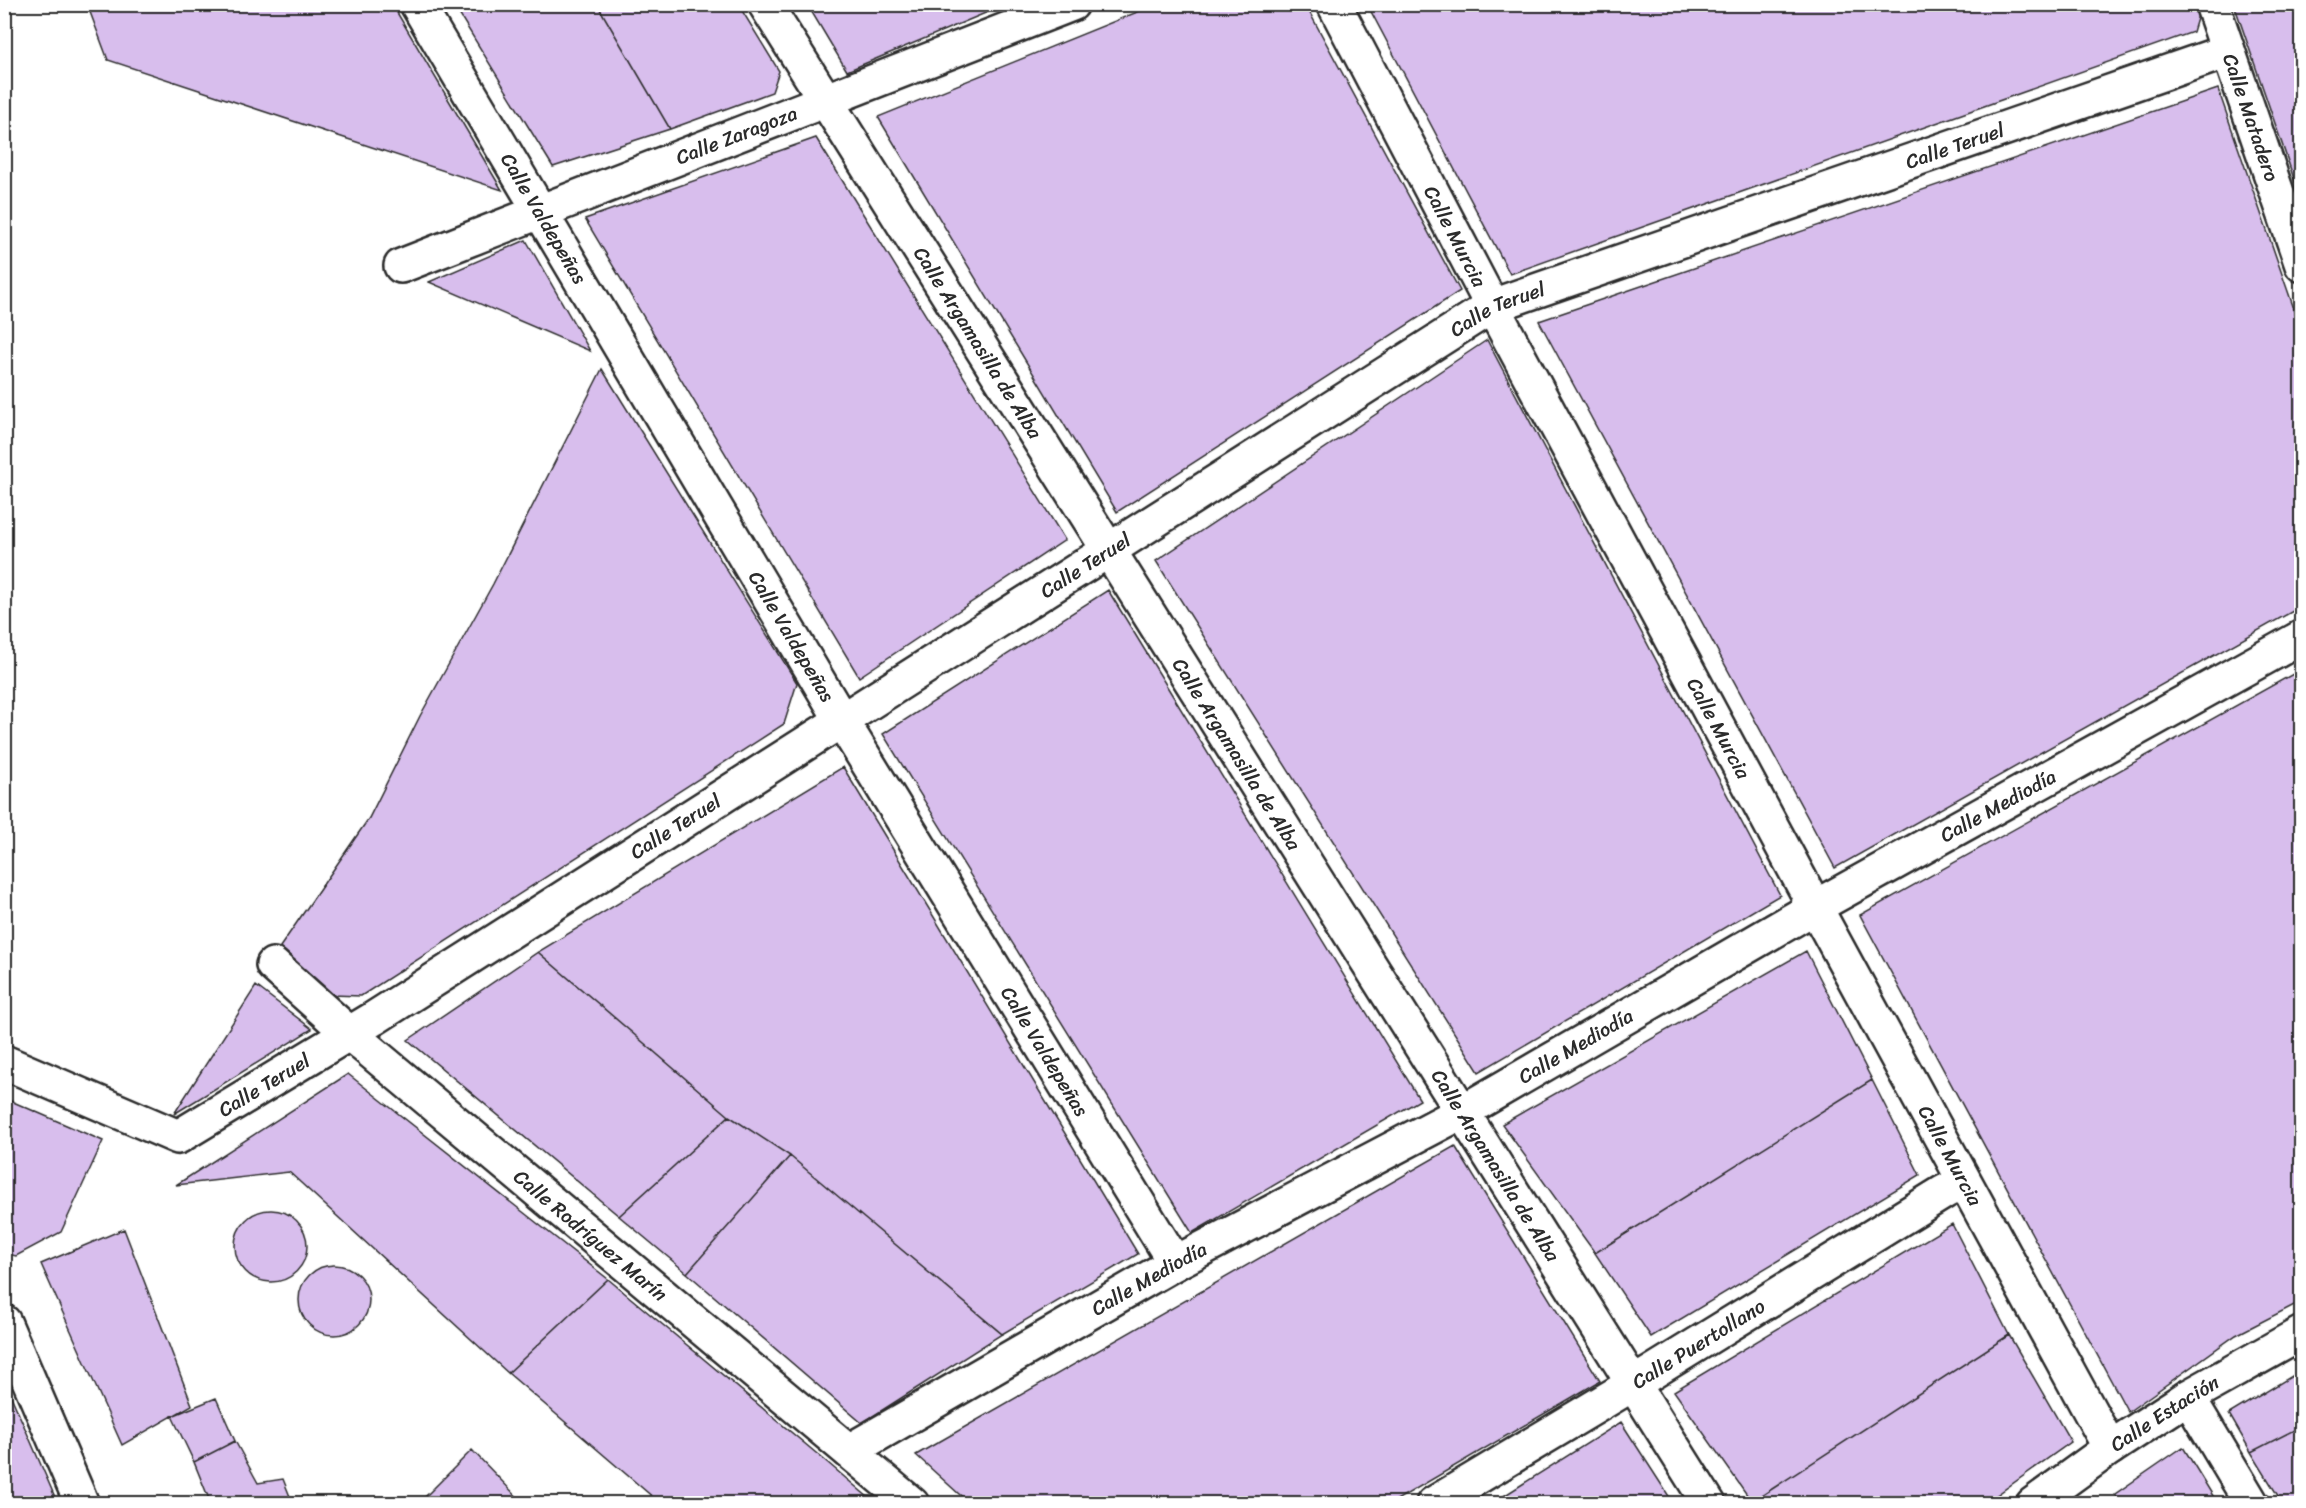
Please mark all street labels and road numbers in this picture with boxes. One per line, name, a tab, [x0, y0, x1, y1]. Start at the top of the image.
street label: Calle Matadero	[2213, 49, 2289, 186]
street label: Calle Zaragoza	[670, 95, 802, 175]
street label: Calle Teruel	[1900, 112, 2010, 179]
street label: Calle Valdepeñas	[491, 146, 597, 291]
street label: Calle Murcia	[1414, 179, 1497, 294]
street label: Calle Argamasilla de Alba	[904, 239, 1053, 447]
street label: Calle Teruel	[1442, 271, 1551, 346]
street label: Calle Teruel	[1033, 522, 1139, 608]
street label: Calle Valdepeñas	[739, 564, 845, 709]
street label: Calle Argamasilla de Alba	[1163, 650, 1311, 858]
street label: Calle Murcia	[1677, 671, 1761, 786]
street label: Calle Mediodía	[1933, 759, 2063, 852]
street label: Calle Teruel	[623, 783, 729, 869]
street label: Calle Valdepeñas	[991, 979, 1099, 1124]
street label: Calle Mediodía	[1511, 999, 1640, 1093]
street label: Calle Teruel	[211, 1043, 318, 1127]
street label: Calle Argamasilla de Alba	[1422, 1062, 1570, 1269]
street label: Calle Murcia	[1908, 1098, 1993, 1213]
street label: Calle Rodríguez Marín	[506, 1160, 676, 1310]
street label: Calle Mediodía	[1084, 1232, 1213, 1325]
street label: Calle Puertollano	[1625, 1289, 1772, 1398]
street label: Calle Estación	[2103, 1365, 2226, 1461]

